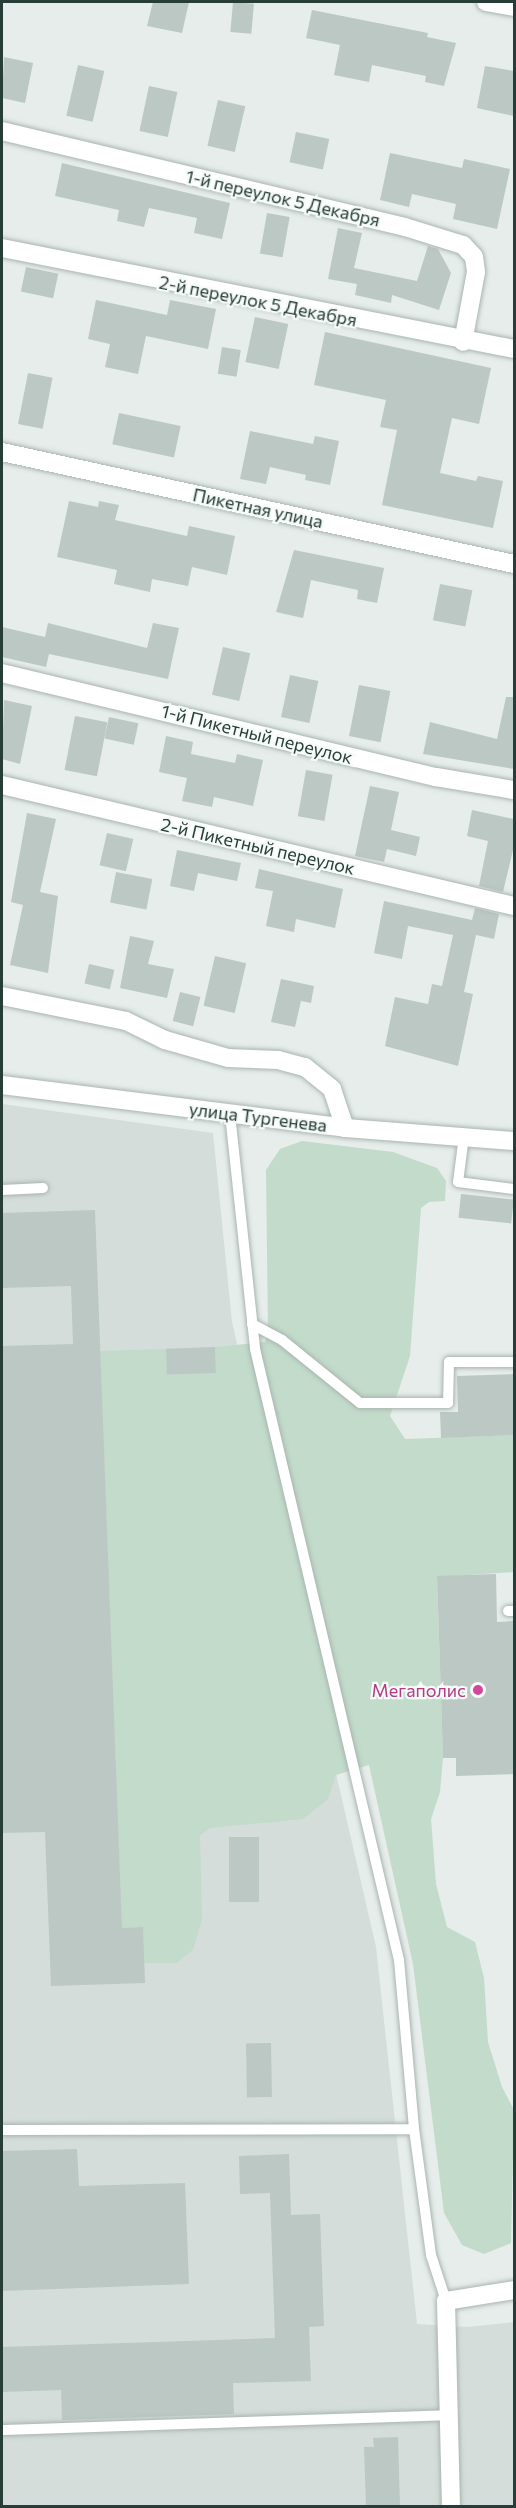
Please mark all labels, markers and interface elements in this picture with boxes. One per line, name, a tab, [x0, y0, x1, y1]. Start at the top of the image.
street label: 1-й переулок 5 Декабря	[184, 165, 382, 231]
street label: 2-й переулок 5 Декабря	[157, 271, 359, 331]
street label: Пикетная улица	[191, 484, 325, 532]
street label: 1-й Пикетный переулок	[159, 700, 355, 768]
street label: 2-й Пикетный переулок	[159, 813, 357, 879]
street label: улица Тургенева	[188, 1098, 328, 1136]
place label: Мегаполис	[372, 1679, 466, 1701]
marker: Мегаполис	[471, 1683, 485, 1697]

